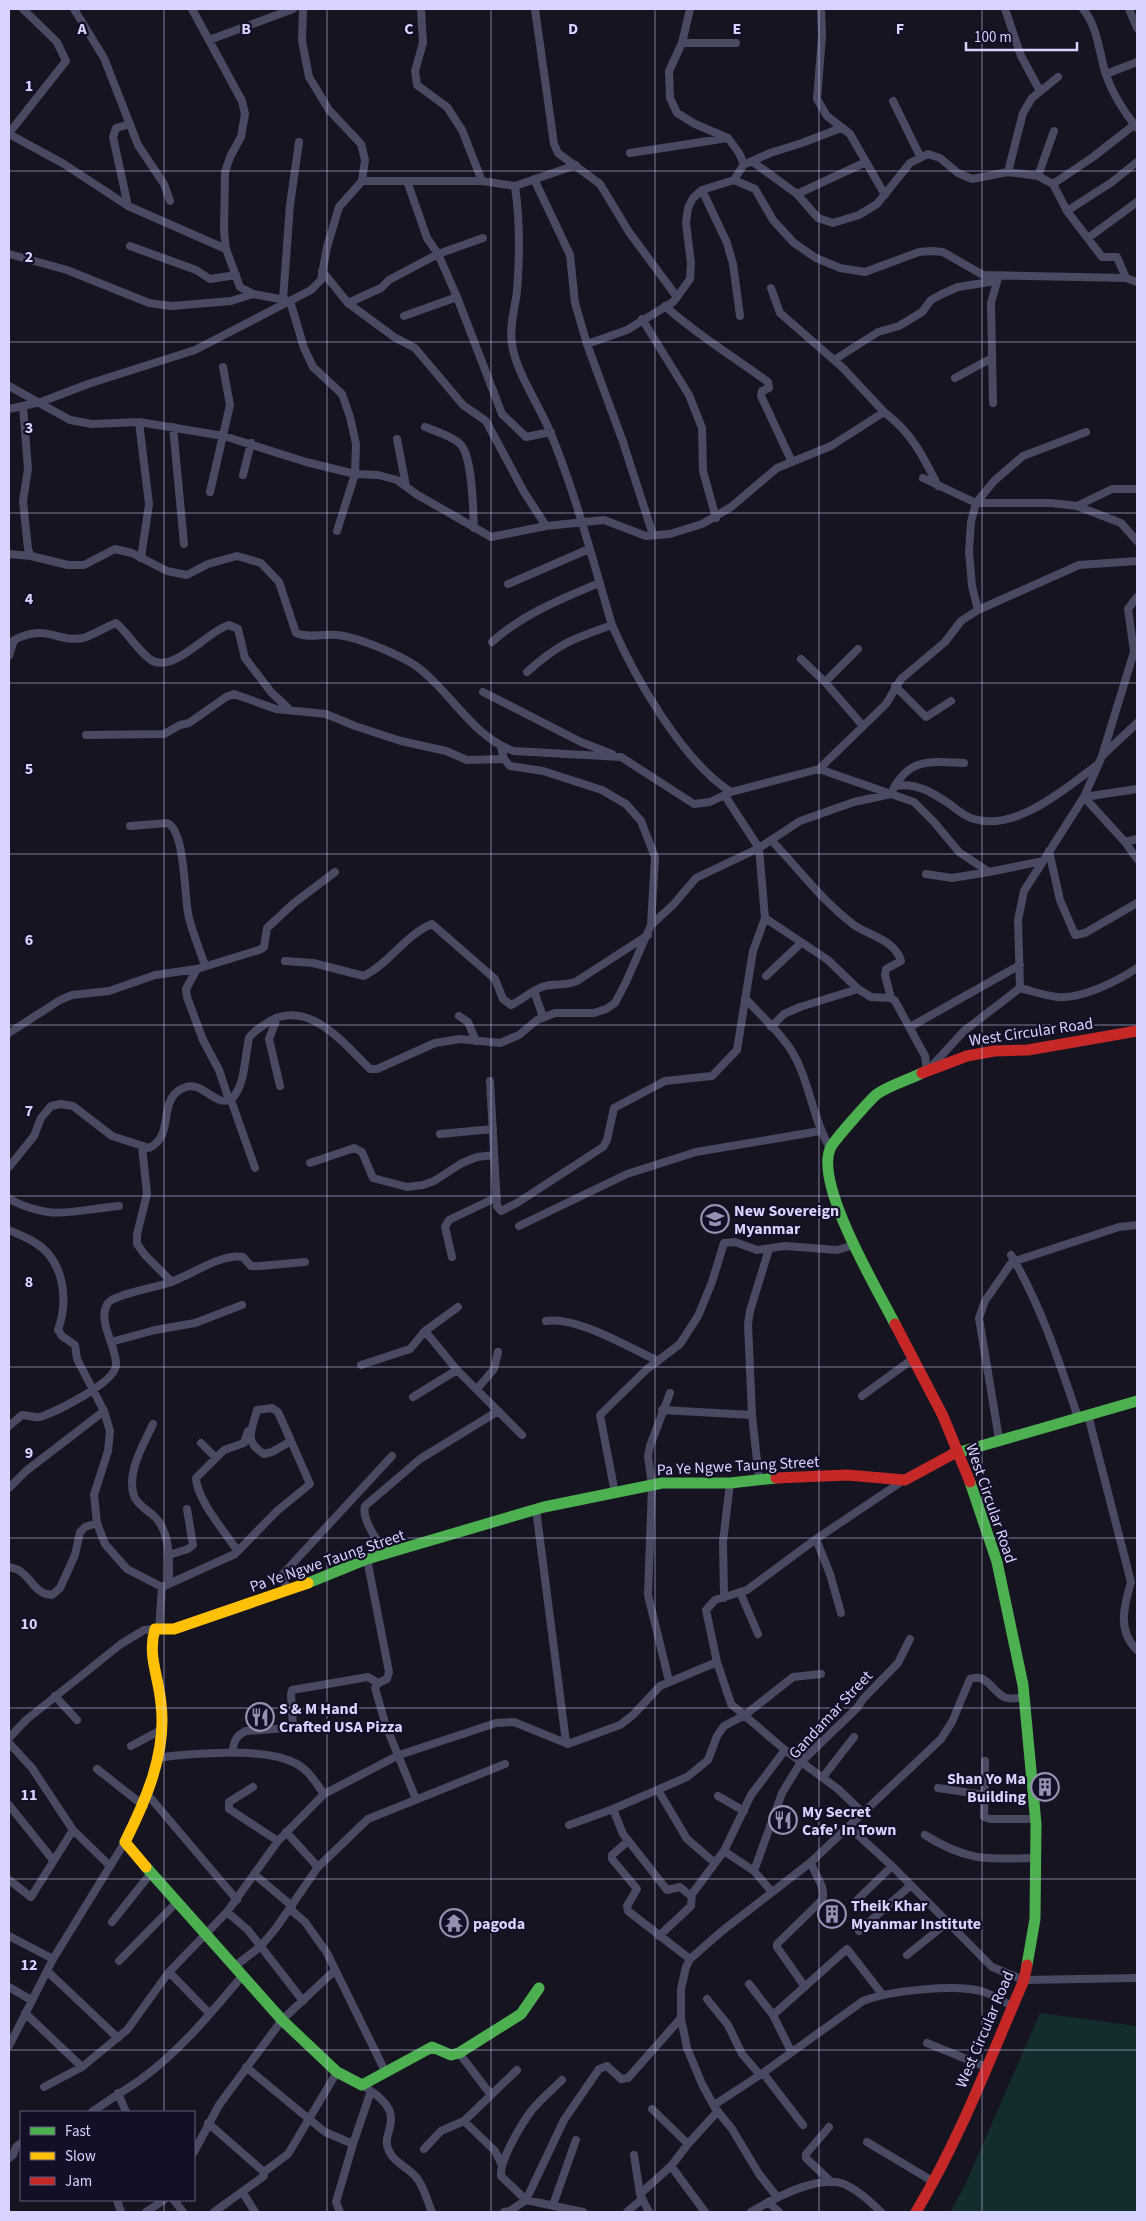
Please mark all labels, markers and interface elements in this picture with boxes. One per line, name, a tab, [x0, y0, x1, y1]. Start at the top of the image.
text: A	[76, 18, 87, 40]
text: B	[241, 18, 251, 40]
text: C	[404, 18, 414, 40]
text: D	[568, 18, 578, 40]
text: E	[733, 18, 741, 40]
text: F	[896, 18, 904, 40]
scale bar	[966, 20, 1077, 52]
text: 100 m	[974, 27, 1012, 48]
text: 1	[25, 75, 33, 97]
text: 2	[25, 246, 33, 268]
text: 3	[25, 417, 33, 439]
text: 4	[25, 588, 34, 610]
text: 5	[25, 758, 33, 780]
text: 6	[25, 929, 33, 951]
street label: West Circular Road	[968, 1012, 1095, 1052]
text: 7	[25, 1100, 33, 1122]
place label: New Sovereign Myanmar	[734, 1200, 839, 1240]
school or university icon: New Sovereign Myanmar	[700, 1204, 730, 1234]
text: 8	[25, 1271, 33, 1293]
street label: West Circular Road	[960, 1441, 1022, 1566]
text: 9	[25, 1442, 33, 1464]
street label: Pa Ye Ngwe Taung Street	[656, 1451, 821, 1481]
street label: Pa Ye Ngwe Taung Street	[247, 1524, 408, 1598]
text: 10	[21, 1613, 37, 1635]
street label: Gandamar Street	[784, 1665, 878, 1764]
place label: S & M Hand Crafted USA Pizza	[279, 1698, 403, 1738]
restaurant icon: S & M Hand Crafted USA Pizza	[245, 1702, 275, 1732]
place label: Shan Yo Ma Building	[947, 1768, 1026, 1808]
building icon: Shan Yo Ma Building	[1030, 1772, 1060, 1802]
text: 11	[21, 1784, 37, 1806]
place label: My Secret Cafe' In Town	[802, 1801, 897, 1841]
restaurant icon: My Secret Cafe' In Town	[768, 1805, 798, 1835]
place label: Theik Khar Myanmar Institute	[851, 1895, 981, 1935]
building icon: Theik Khar Myanmar Institute	[817, 1899, 847, 1929]
temple icon: pagoda	[439, 1908, 469, 1938]
place label: pagoda	[473, 1913, 525, 1935]
text: 12	[21, 1954, 37, 1976]
street label: West Circular Road	[950, 1967, 1020, 2091]
legend	[20, 2111, 195, 2201]
text: Fast	[65, 2121, 91, 2142]
text: Slow	[65, 2146, 96, 2167]
text: Jam	[65, 2171, 92, 2192]

